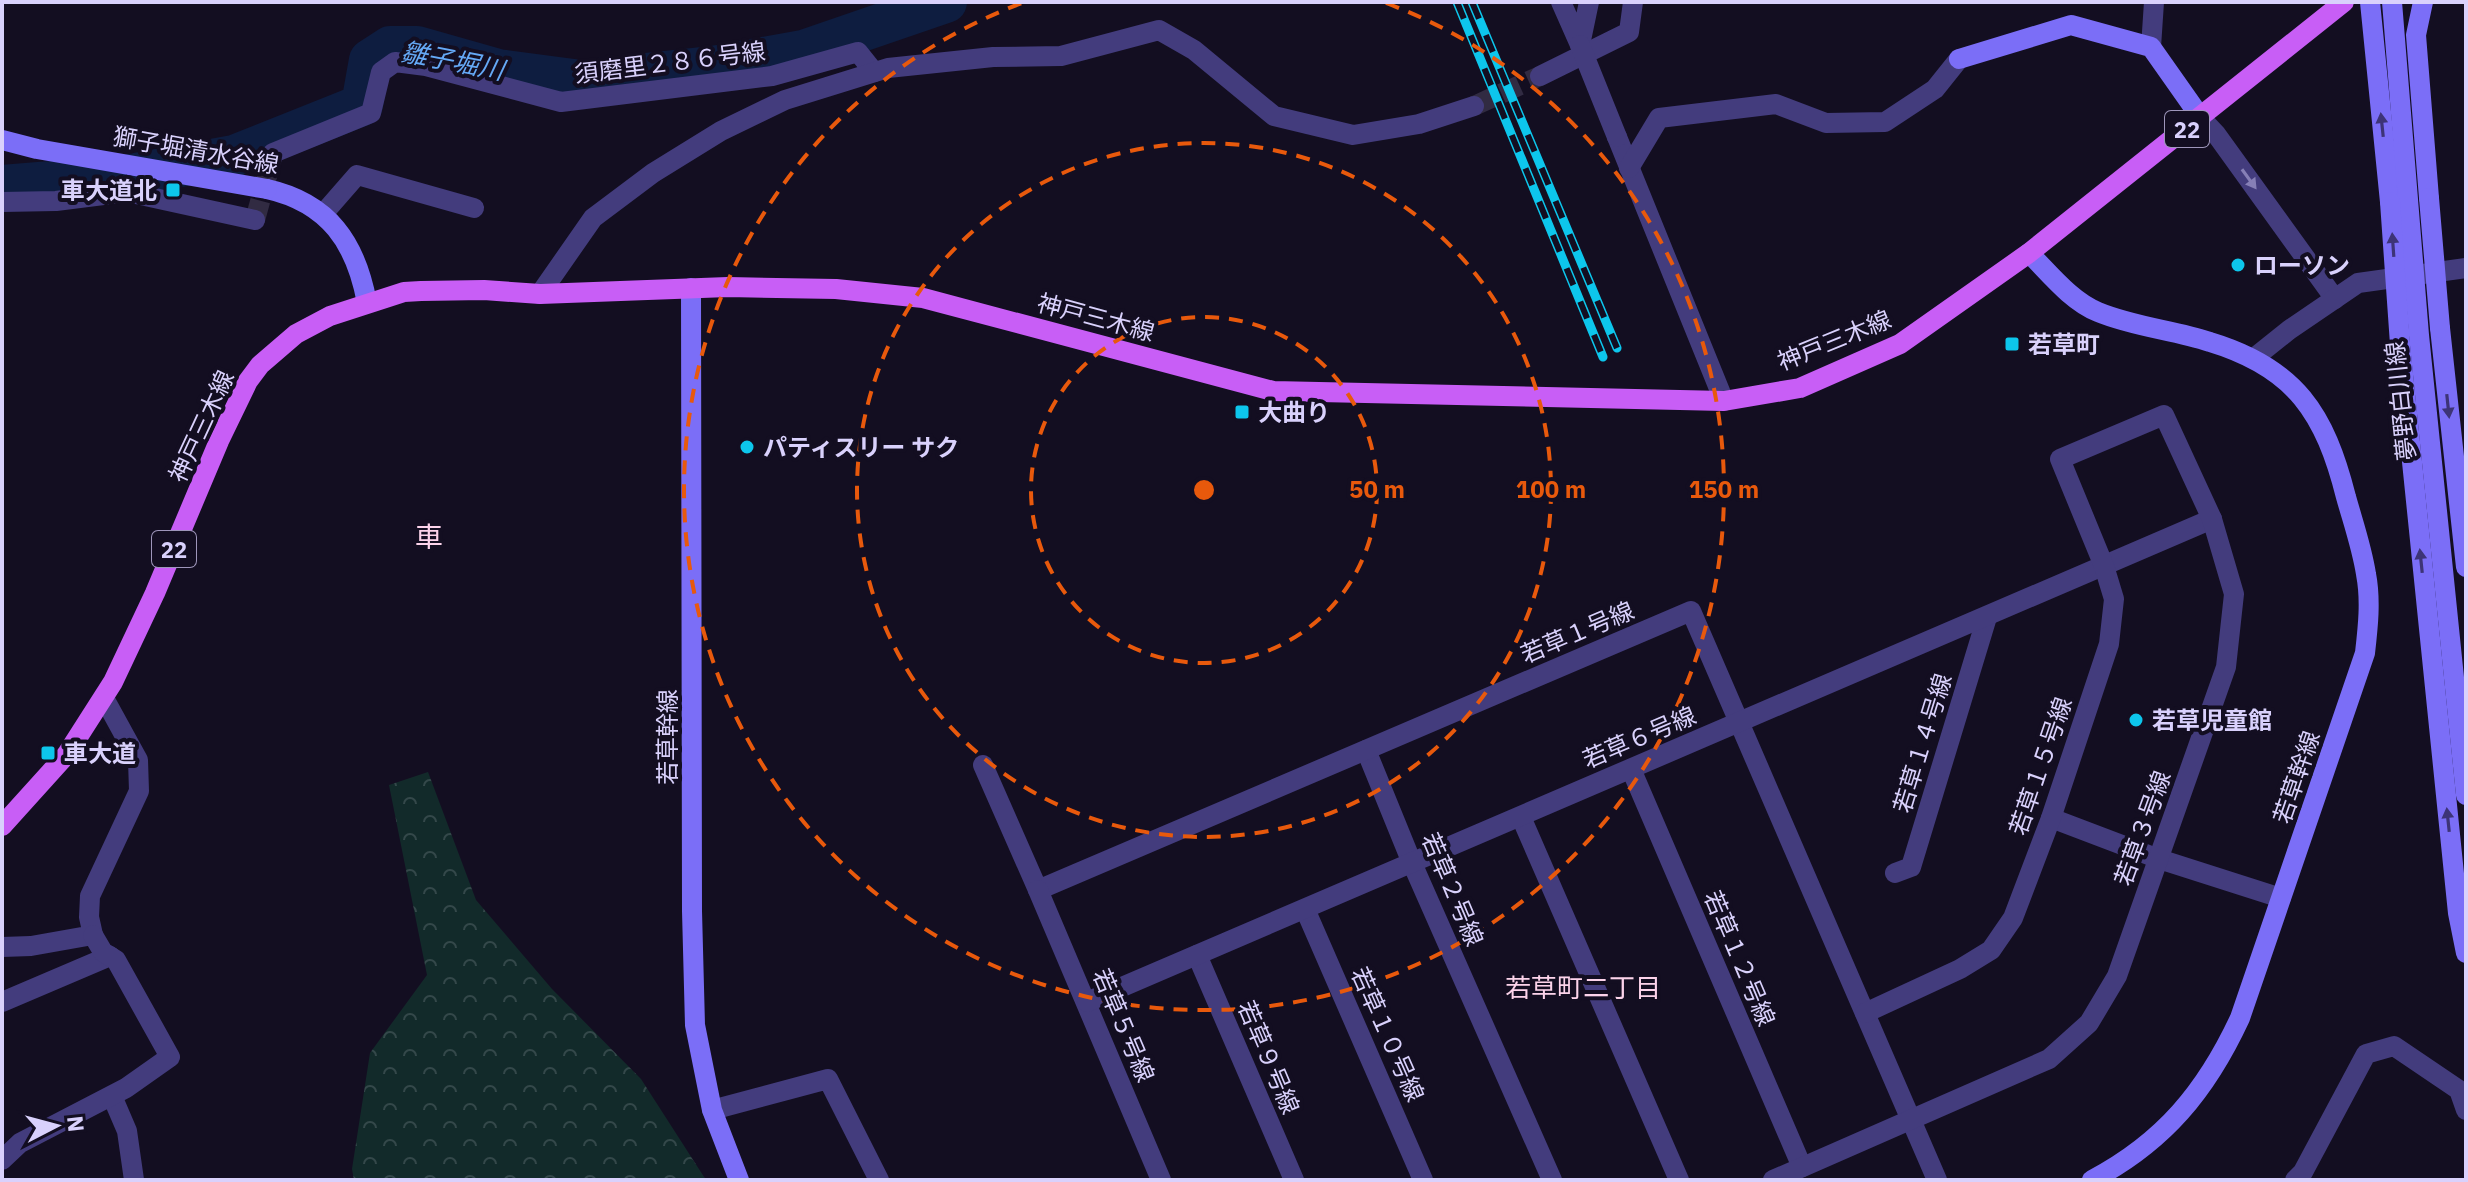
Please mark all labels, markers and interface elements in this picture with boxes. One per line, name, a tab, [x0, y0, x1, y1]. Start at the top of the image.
water label: 雛子堀川	[399, 33, 510, 87]
street label: 須磨里２８６号線	[573, 34, 767, 90]
road number: 22	[2165, 111, 2209, 147]
one-way arrow	[2375, 112, 2388, 137]
street label: 獅子堀清水谷線	[110, 120, 282, 180]
one-way arrow	[2240, 169, 2256, 189]
place label: 車大道北	[61, 174, 157, 206]
marker: 車大道北	[164, 181, 182, 199]
one-way arrow	[2386, 232, 2399, 257]
place label: ローソン	[2254, 249, 2350, 281]
marker: ローソン	[2229, 256, 2247, 274]
street label: 神戸三木線	[1034, 286, 1158, 348]
street label: 神戸三木線	[1772, 303, 1896, 377]
place label: 若草町	[2028, 328, 2100, 360]
marker: 若草町	[2003, 335, 2021, 353]
street label: 夢野白川線	[2378, 340, 2422, 462]
street label: 神戸三木線	[161, 365, 241, 487]
one-way arrow	[2442, 394, 2455, 419]
place label: 大曲り	[1258, 396, 1330, 428]
marker: 大曲り	[1233, 403, 1251, 421]
place label: パティスリー サク	[763, 431, 959, 463]
marker: パティスリー サク	[738, 438, 756, 456]
text: 50 m	[1349, 473, 1405, 505]
text: 100 m	[1516, 473, 1586, 505]
text: 150 m	[1689, 473, 1759, 505]
centre of rings	[1190, 476, 1218, 504]
district label: 車	[415, 518, 443, 555]
road number: 22	[152, 531, 196, 567]
one-way arrow	[2414, 549, 2427, 574]
street label: 若草１号線	[1516, 594, 1638, 670]
street label: 若草１４号線	[1886, 669, 1958, 817]
street label: 若草幹線	[651, 689, 683, 785]
street label: 若草１５号線	[2001, 693, 2079, 839]
street label: 若草６号線	[1578, 699, 1700, 775]
place label: 若草児童館	[2152, 704, 2272, 736]
marker: 若草児童館	[2127, 711, 2145, 729]
street label: 若草幹線	[2265, 726, 2327, 828]
place label: 車大道	[64, 737, 136, 769]
marker: 車大道	[39, 744, 57, 762]
street label: 若草３号線	[2106, 766, 2178, 890]
one-way arrow	[2441, 807, 2454, 832]
street label: 若草２号線	[1415, 828, 1491, 950]
street label: 若草１２号線	[1697, 885, 1783, 1031]
street label: 若草１０号線	[1344, 962, 1432, 1106]
street label: 若草５号線	[1086, 964, 1162, 1086]
district label: 若草町二丁目	[1505, 970, 1661, 1004]
street label: 若草９号線	[1231, 996, 1307, 1118]
north arrow	[16, 1086, 96, 1166]
text: N	[61, 1114, 92, 1133]

